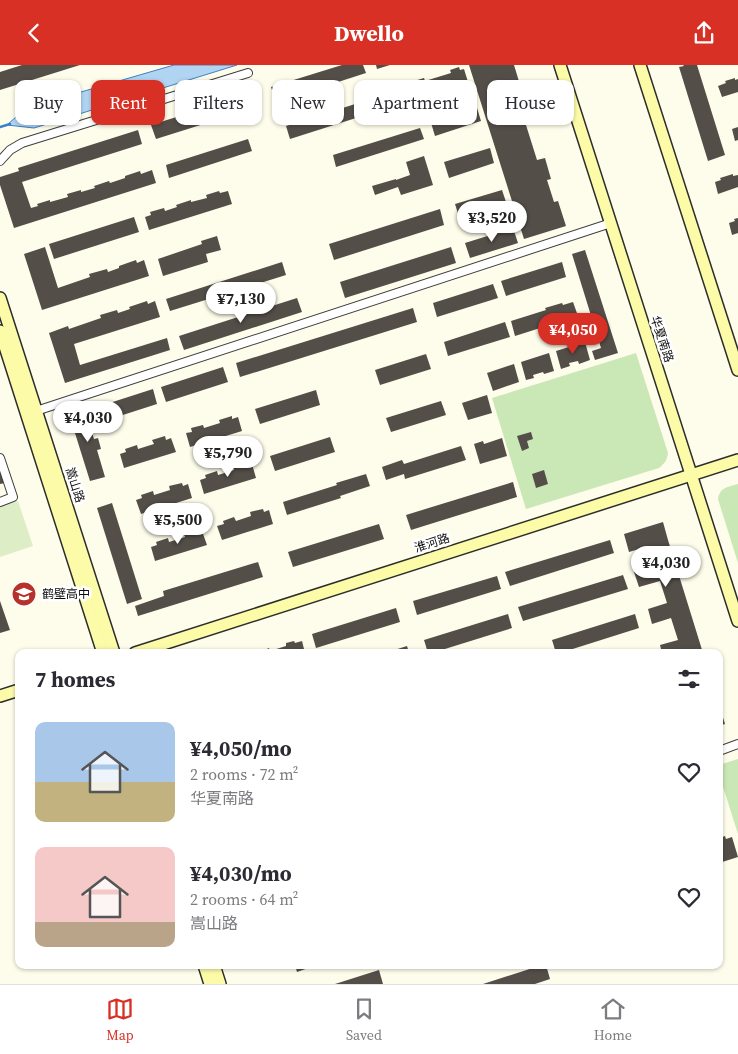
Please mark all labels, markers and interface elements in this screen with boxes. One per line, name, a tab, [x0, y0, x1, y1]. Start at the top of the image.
text: Dwello	[334, 18, 404, 48]
icon: back	[20, 19, 48, 47]
icon: share	[690, 19, 718, 47]
chip: Buy	[15, 80, 81, 125]
chip: Rent	[91, 80, 165, 125]
chip: Filters	[175, 80, 262, 125]
chip: New	[272, 80, 344, 125]
chip: Apartment	[354, 80, 477, 125]
chip: House	[487, 80, 574, 125]
pin: ¥3,520	[451, 201, 533, 243]
text: ¥3,520	[468, 206, 516, 228]
pin: ¥7,130	[200, 281, 282, 324]
text: ¥7,130	[217, 287, 265, 309]
pin: ¥4,050	[532, 313, 614, 355]
street label: 华夏南路	[647, 314, 677, 364]
text: ¥4,050	[549, 318, 597, 340]
pin: ¥4,030	[47, 401, 129, 443]
text: ¥4,030	[64, 406, 112, 428]
pin: ¥5,790	[187, 435, 269, 478]
text: ¥5,790	[204, 441, 252, 463]
street label: 嵩山路	[62, 465, 88, 505]
pin: ¥5,500	[137, 503, 219, 545]
text: ¥5,500	[154, 508, 202, 530]
street label: 淮河路	[412, 530, 452, 556]
pin: ¥4,030	[625, 545, 707, 588]
text: ¥4,030	[642, 551, 690, 573]
school or university icon: 鹤壁高中	[11, 581, 37, 607]
place label: 鹤壁高中	[42, 586, 90, 602]
text: 7 homes	[35, 665, 115, 694]
icon: filters	[675, 665, 703, 693]
text: ¥4,050/mo	[190, 734, 292, 763]
icon: home	[75, 742, 135, 802]
icon: heart	[675, 758, 703, 786]
text: 2 rooms · 72 m²	[190, 763, 298, 785]
text: 华夏南路	[190, 787, 254, 809]
text: ¥4,030/mo	[190, 859, 292, 888]
icon: home	[75, 867, 135, 927]
icon: heart	[675, 883, 703, 911]
text: 2 rooms · 64 m²	[190, 888, 298, 910]
text: 嵩山路	[190, 912, 238, 934]
tab: Map	[106, 995, 134, 1045]
tab: Saved	[346, 995, 382, 1045]
tab: Home	[594, 995, 632, 1045]

